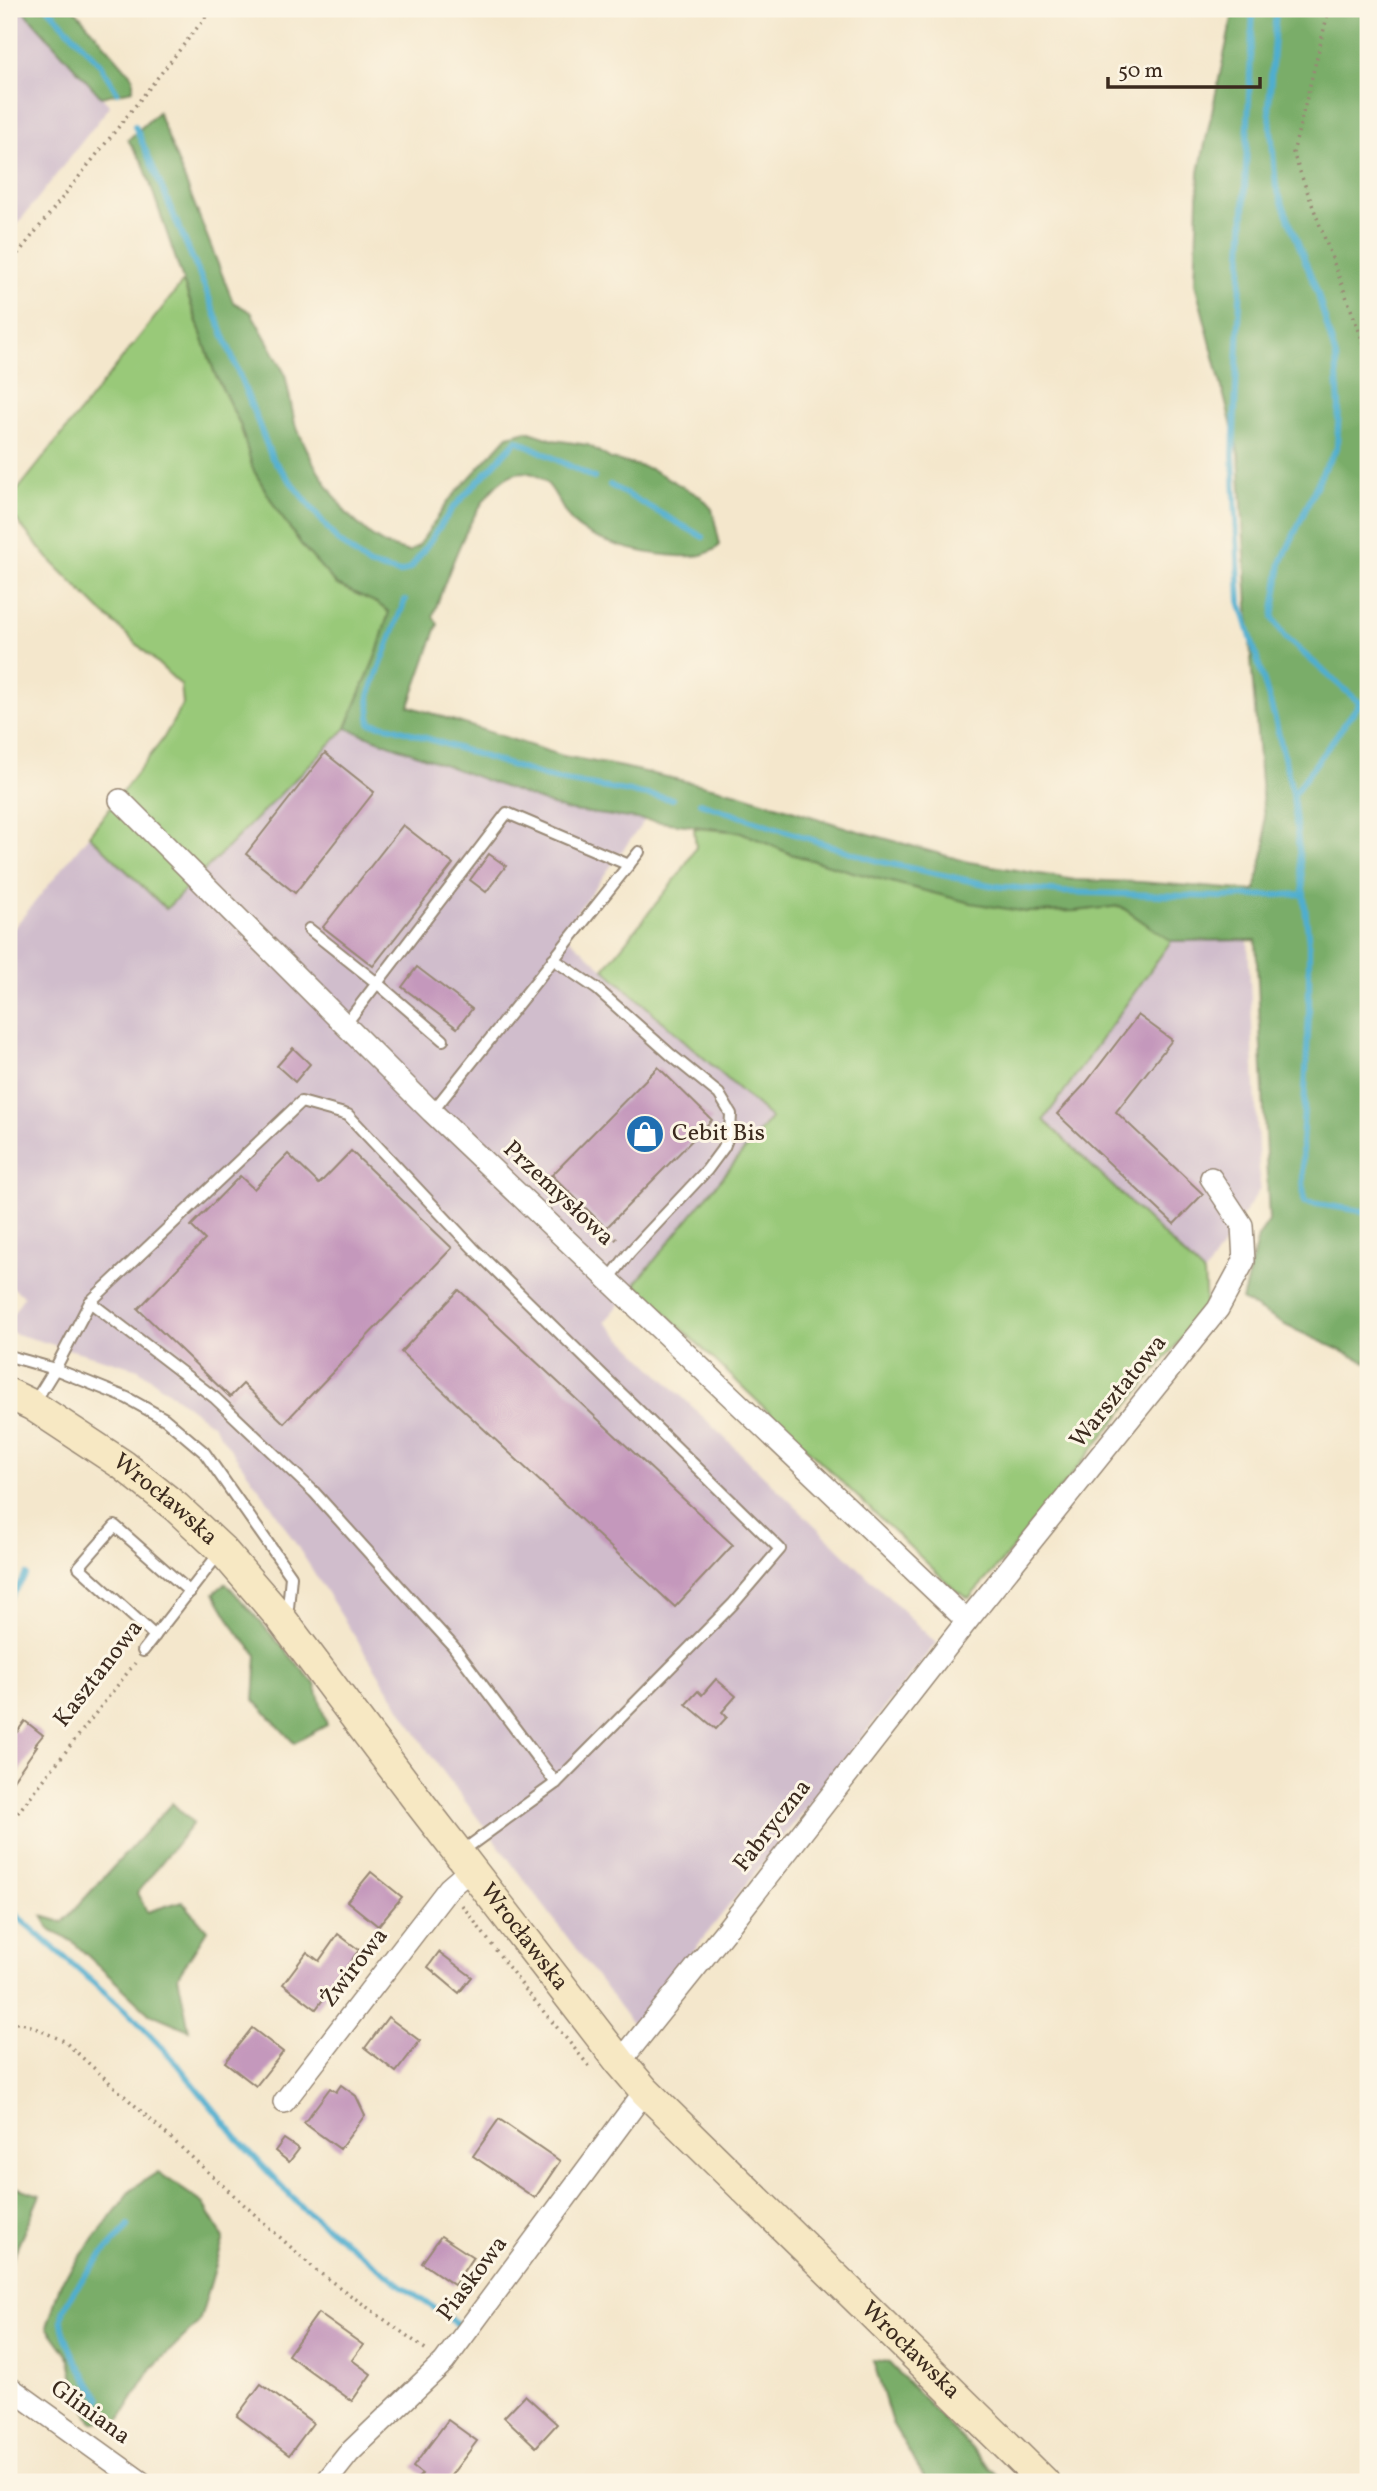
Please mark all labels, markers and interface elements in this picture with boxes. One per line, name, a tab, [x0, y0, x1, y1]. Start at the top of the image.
scale bar	[1108, 46, 1260, 90]
text: 50 m	[1118, 57, 1163, 86]
shop icon: Cebit Bis	[624, 1113, 666, 1155]
place label: Cebit Bis	[672, 1117, 765, 1151]
street label: Przemysłowa	[495, 1133, 621, 1255]
street label: Warsztatowa	[1062, 1328, 1176, 1456]
street label: Wrocławska	[105, 1446, 225, 1554]
street label: Kasztanowa	[46, 1613, 152, 1735]
street label: Fabryczna	[726, 1773, 820, 1879]
street label: Wrocławska	[471, 1876, 576, 1998]
street label: Żwirowa	[313, 1921, 397, 2015]
street label: Piaskowa	[430, 2229, 516, 2329]
street label: Wrocławska	[852, 2294, 968, 2408]
street label: Gliniana	[43, 2372, 137, 2454]

